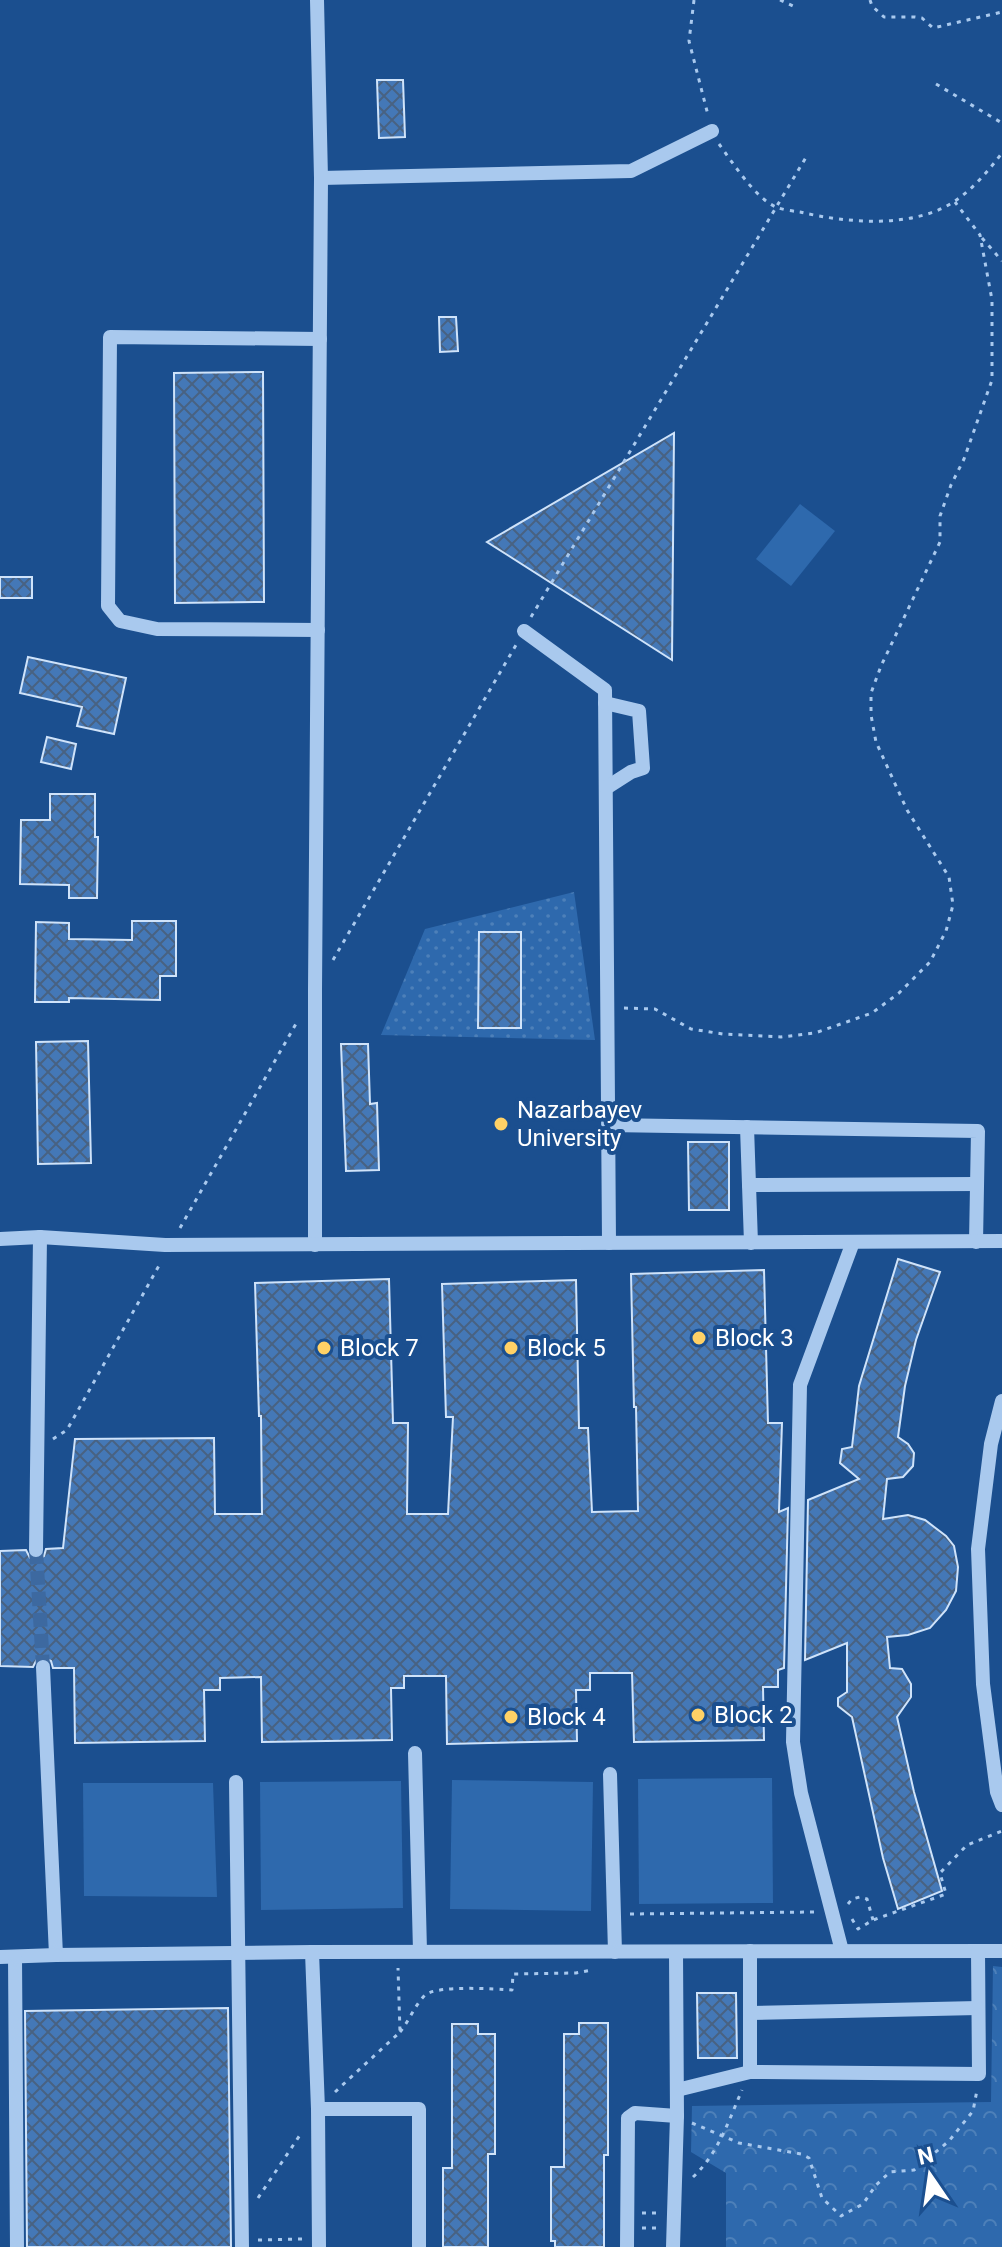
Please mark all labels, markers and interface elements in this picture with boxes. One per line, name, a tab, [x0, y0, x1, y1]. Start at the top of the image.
place label: Nazarbayev University	[517, 1096, 642, 1152]
marker: Nazarbayev University	[492, 1115, 510, 1133]
place label: Block 3	[715, 1324, 794, 1352]
marker: Block 3	[690, 1329, 708, 1347]
place label: Block 7	[340, 1334, 419, 1362]
place label: Block 5	[527, 1334, 606, 1362]
marker: Block 7	[315, 1339, 333, 1357]
marker: Block 5	[502, 1339, 520, 1357]
place label: Block 2	[714, 1701, 793, 1729]
place label: Block 4	[527, 1703, 606, 1731]
marker: Block 2	[689, 1706, 707, 1724]
marker: Block 4	[502, 1708, 520, 1726]
north arrow	[890, 2135, 970, 2215]
text: N	[915, 2142, 936, 2170]

